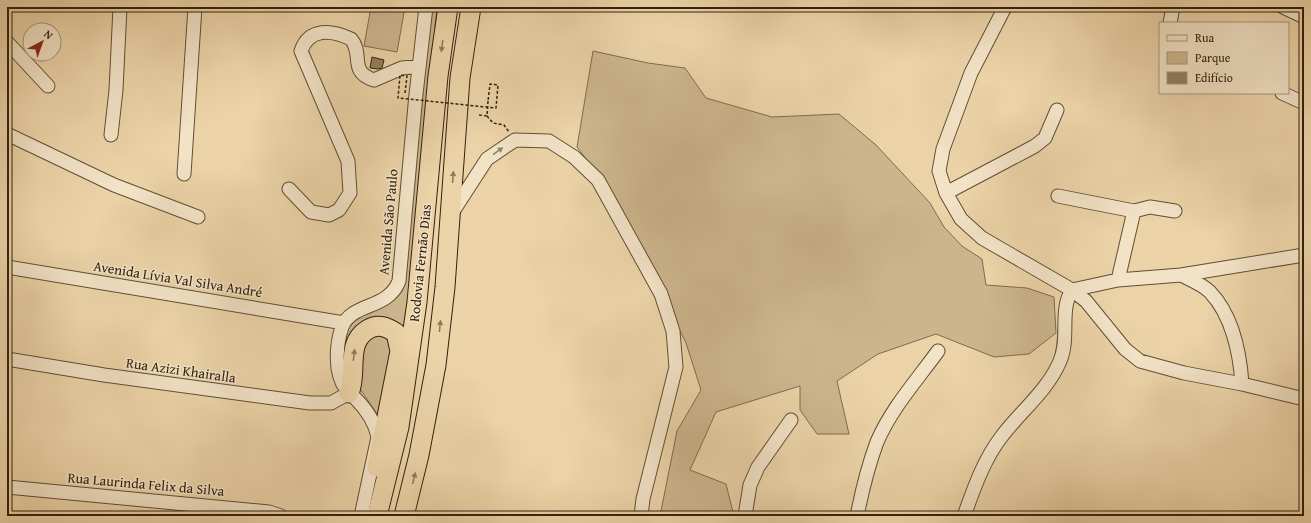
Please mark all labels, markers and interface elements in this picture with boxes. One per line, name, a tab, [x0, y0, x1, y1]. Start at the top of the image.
north arrow	[22, 22, 62, 62]
legend	[1159, 22, 1289, 94]
text: N	[41, 26, 57, 43]
text: Rua	[1195, 29, 1214, 46]
one-way arrow	[439, 40, 446, 52]
text: Parque	[1195, 49, 1231, 66]
text: Edifício	[1195, 69, 1233, 86]
one-way arrow	[493, 147, 504, 155]
street label: Avenida São Paulo	[373, 168, 403, 276]
one-way arrow	[449, 171, 456, 183]
street label: Rodovia Fernão Dias	[404, 203, 436, 323]
street label: Avenida Lívia Val Silva André	[92, 256, 264, 302]
one-way arrow	[437, 320, 443, 332]
one-way arrow	[351, 348, 357, 361]
street label: Rua Azizi Khairalla	[125, 352, 237, 388]
street label: Rua Laurinda Felix da Silva	[67, 467, 226, 501]
one-way arrow	[411, 472, 417, 484]

